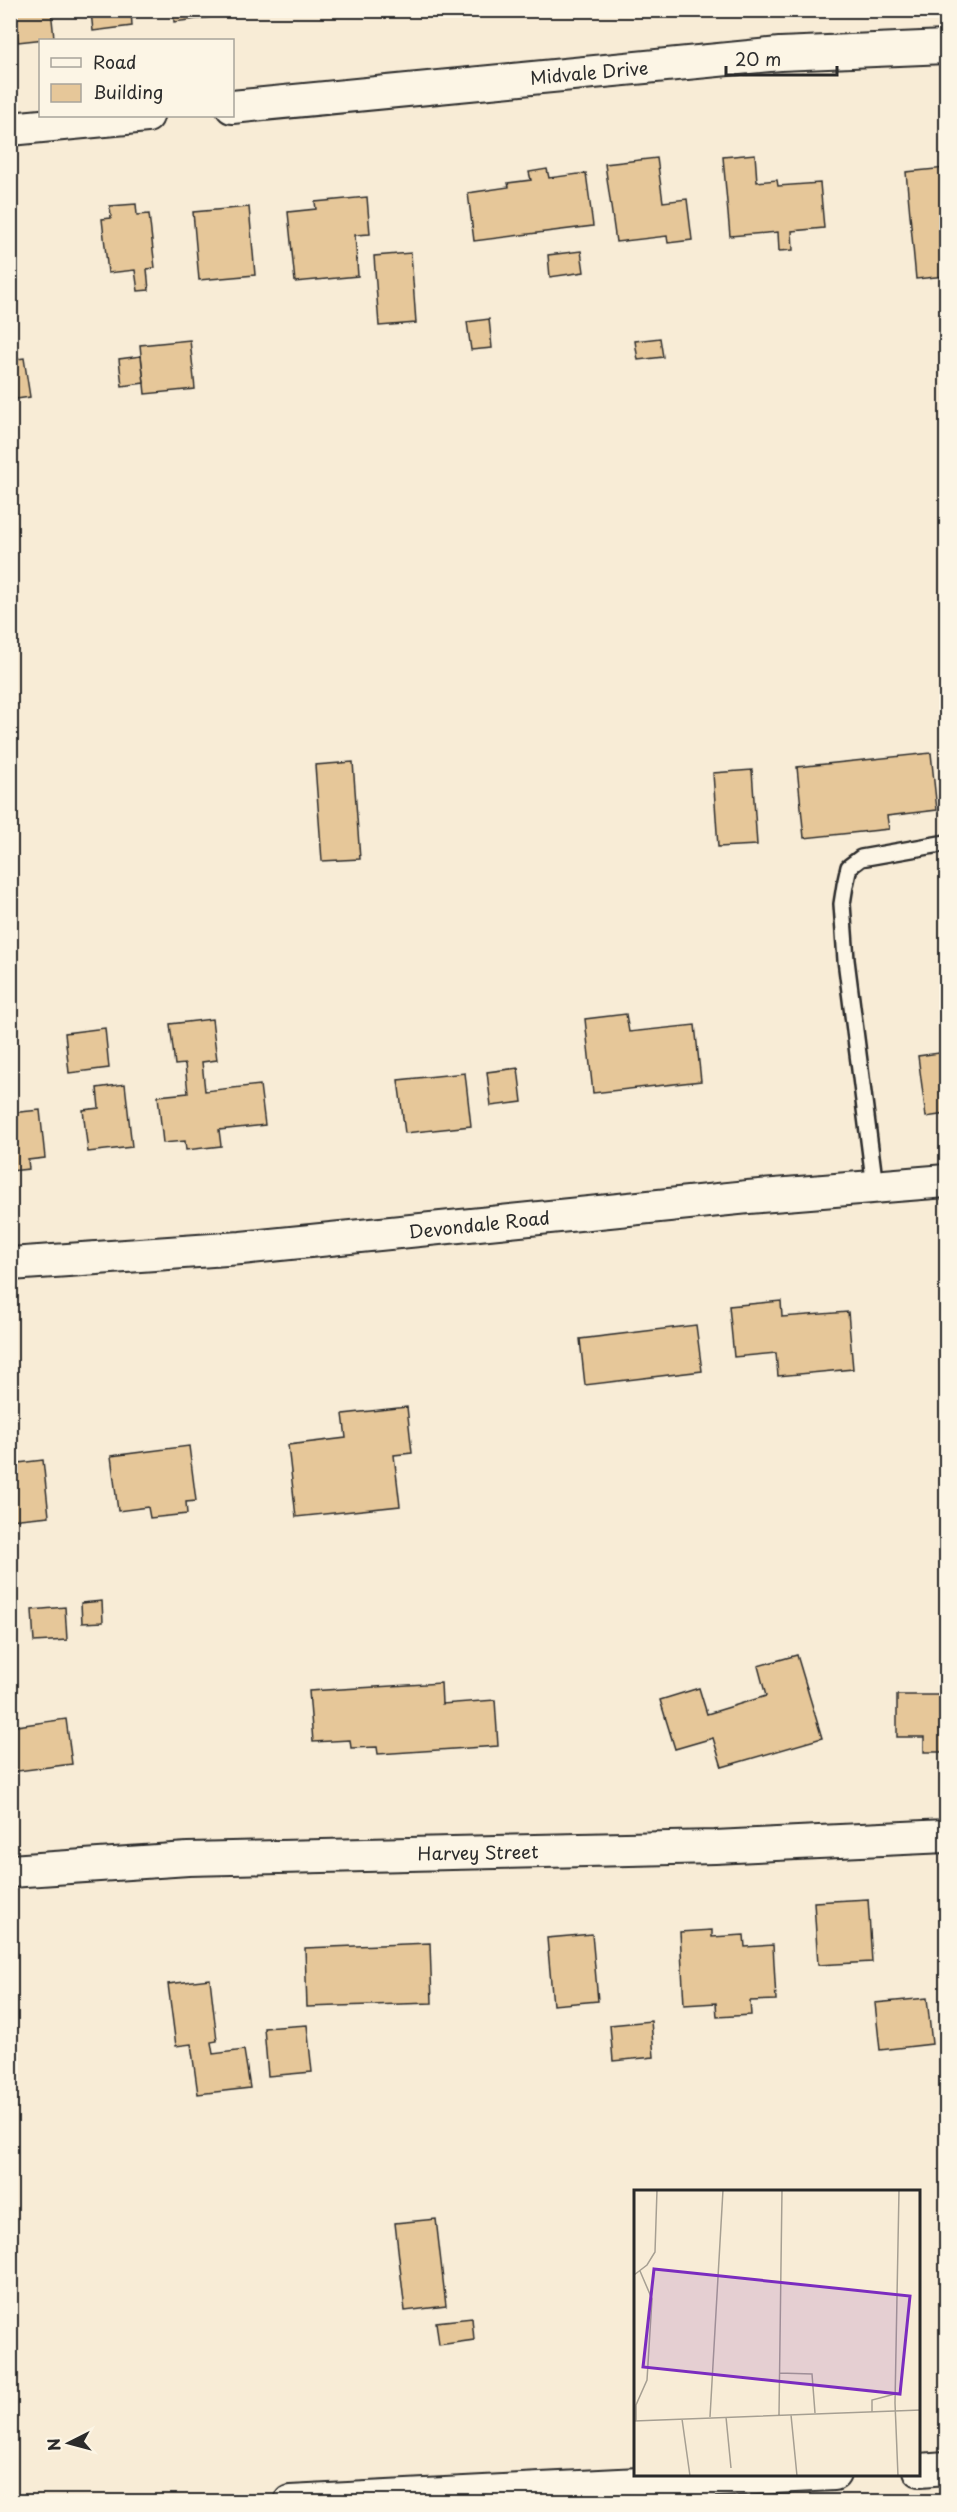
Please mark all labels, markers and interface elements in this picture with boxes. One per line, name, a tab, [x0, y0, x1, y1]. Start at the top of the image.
legend	[39, 39, 234, 117]
scale bar	[726, 39, 837, 77]
text: 20 m	[735, 45, 781, 72]
text: Road	[93, 48, 137, 75]
street label: Midvale Drive	[529, 53, 649, 91]
text: Building	[93, 78, 163, 105]
street label: Devondale Road	[407, 1203, 551, 1245]
street label: Harvey Street	[417, 1837, 539, 1867]
inset map	[634, 2190, 921, 2476]
north arrow	[39, 2413, 99, 2473]
text: N	[40, 2437, 66, 2452]

